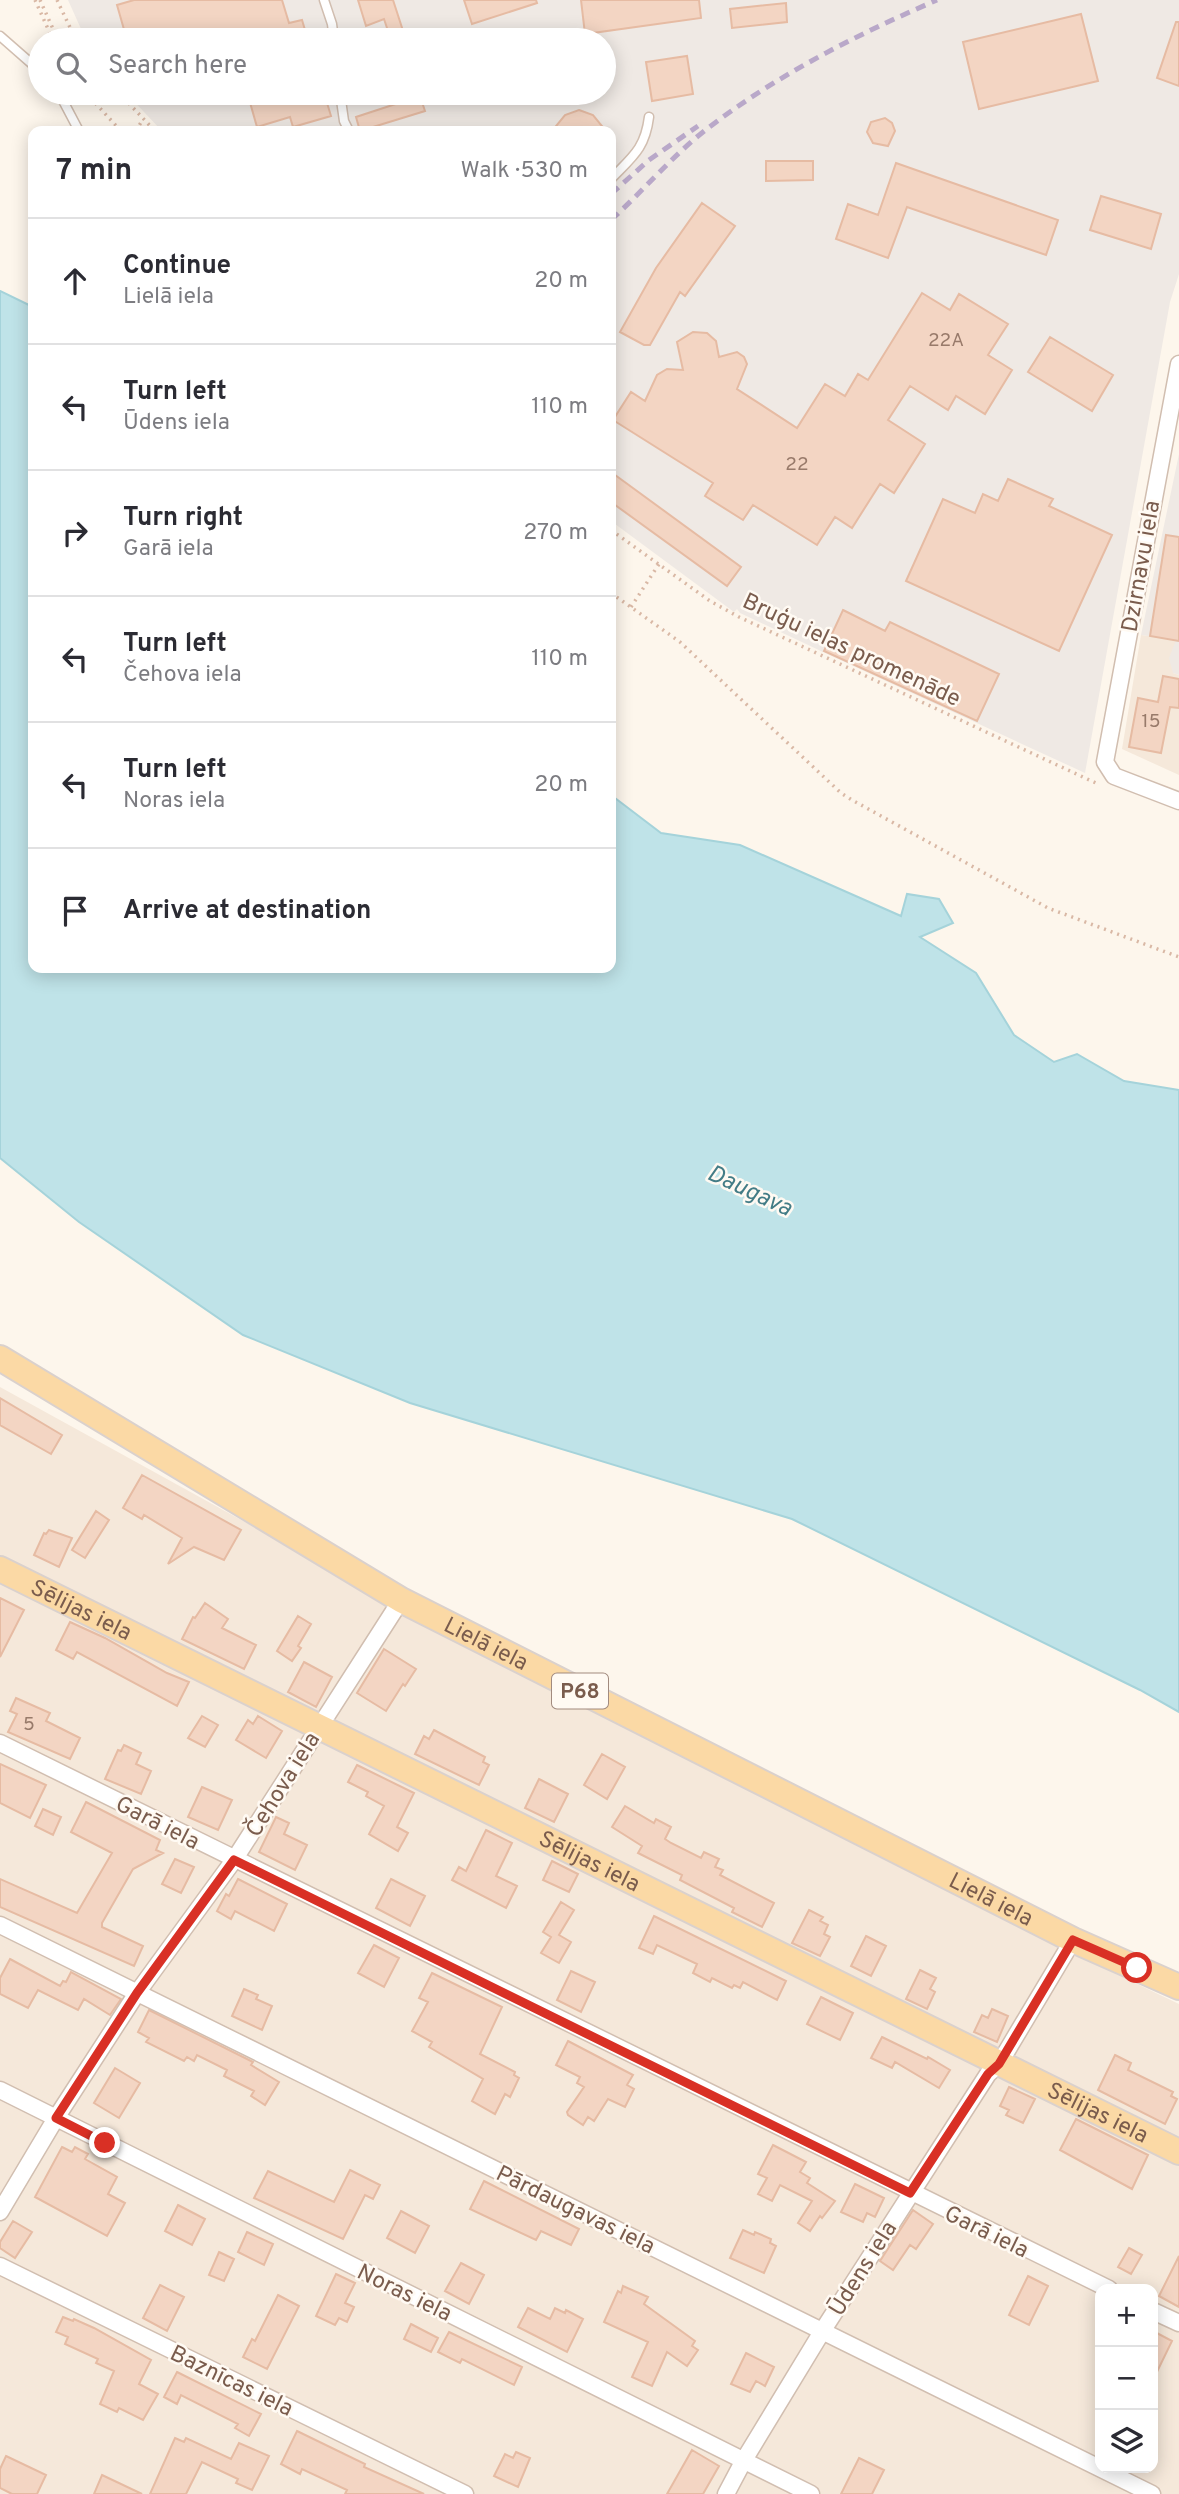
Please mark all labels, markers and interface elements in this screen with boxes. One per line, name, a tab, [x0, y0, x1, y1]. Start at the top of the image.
search box	[28, 28, 616, 105]
icon: search	[52, 48, 90, 86]
text: Search here	[108, 50, 247, 83]
text: 7 min	[56, 153, 132, 190]
text: Walk · 530 m	[461, 157, 588, 186]
text: Continue	[123, 250, 231, 283]
icon: ahead	[56, 262, 94, 300]
text: 20 m	[534, 267, 588, 296]
text: Lielā iela	[123, 283, 214, 312]
house number: 22A	[928, 329, 964, 353]
text: Turn left	[123, 376, 227, 409]
icon: left	[56, 388, 94, 426]
text: 110 m	[531, 393, 588, 422]
text: Ūdens iela	[123, 409, 230, 438]
house number: 22	[785, 453, 809, 477]
street label: Dzirnavu iela	[1117, 498, 1168, 635]
text: Turn right	[123, 502, 243, 535]
icon: right	[56, 514, 94, 552]
text: 270 m	[523, 519, 588, 548]
text: Garā iela	[123, 535, 214, 564]
street label: Bruģu ielas promenāde	[737, 588, 965, 715]
text: Turn left	[123, 628, 227, 661]
icon: left	[56, 640, 94, 678]
text: 110 m	[531, 645, 588, 674]
text: Čehova iela	[123, 661, 242, 690]
house number: 15	[1142, 710, 1160, 734]
text: Turn left	[123, 754, 227, 787]
icon: left	[56, 766, 94, 804]
text: 20 m	[534, 771, 588, 800]
text: Noras iela	[123, 787, 225, 816]
icon: arrive	[56, 892, 94, 930]
text: Arrive at destination	[123, 895, 371, 928]
water label: Daugava	[702, 1159, 797, 1225]
street label: Sēlijas iela	[25, 1574, 136, 1649]
street label: Lielā iela	[438, 1612, 532, 1679]
road number: P68	[552, 1674, 608, 1708]
house number: 5	[23, 1713, 35, 1737]
street label: Čehova iela	[239, 1726, 328, 1843]
street label: Garā iela	[110, 1791, 204, 1858]
street label: Sēlijas iela	[533, 1826, 644, 1900]
street label: Lielā iela	[943, 1867, 1037, 1934]
route start	[1121, 1952, 1152, 1983]
street label: Sēlijas iela	[1042, 2077, 1152, 2151]
route end	[89, 2127, 120, 2158]
street label: Pārdaugavas iela	[491, 2160, 659, 2262]
street label: Garā iela	[939, 2200, 1033, 2266]
street label: Ūdens iela	[824, 2216, 905, 2322]
street label: Noras iela	[352, 2259, 456, 2330]
map controls	[1095, 2284, 1158, 2473]
button: +	[1095, 2284, 1158, 2347]
street label: Baznīcas iela	[164, 2340, 297, 2425]
button: −	[1095, 2347, 1158, 2410]
button: layers	[1095, 2410, 1158, 2473]

